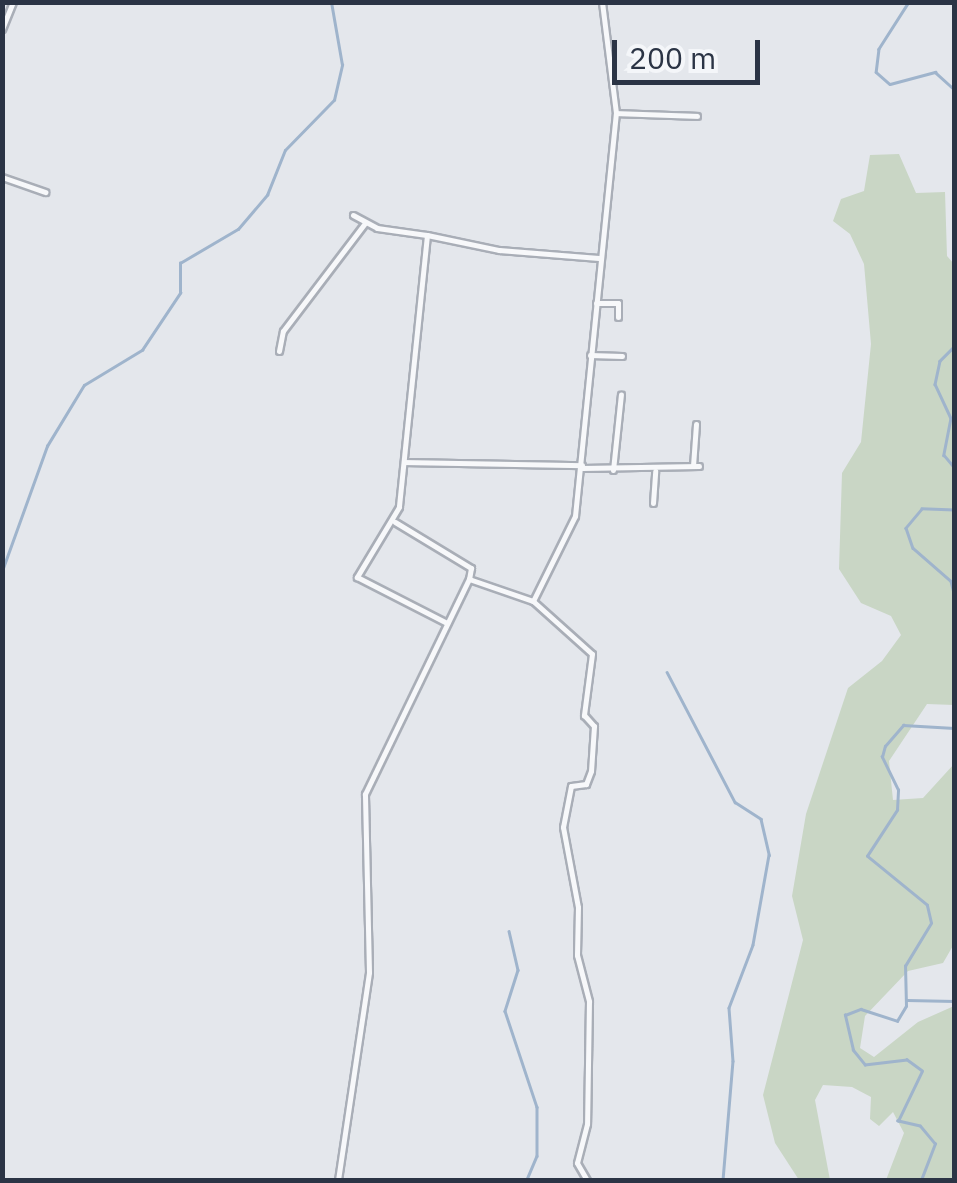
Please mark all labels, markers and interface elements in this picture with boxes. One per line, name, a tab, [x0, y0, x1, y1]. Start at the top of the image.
scale bar	[617, 20, 764, 82]
text: 200 m	[629, 38, 716, 77]

